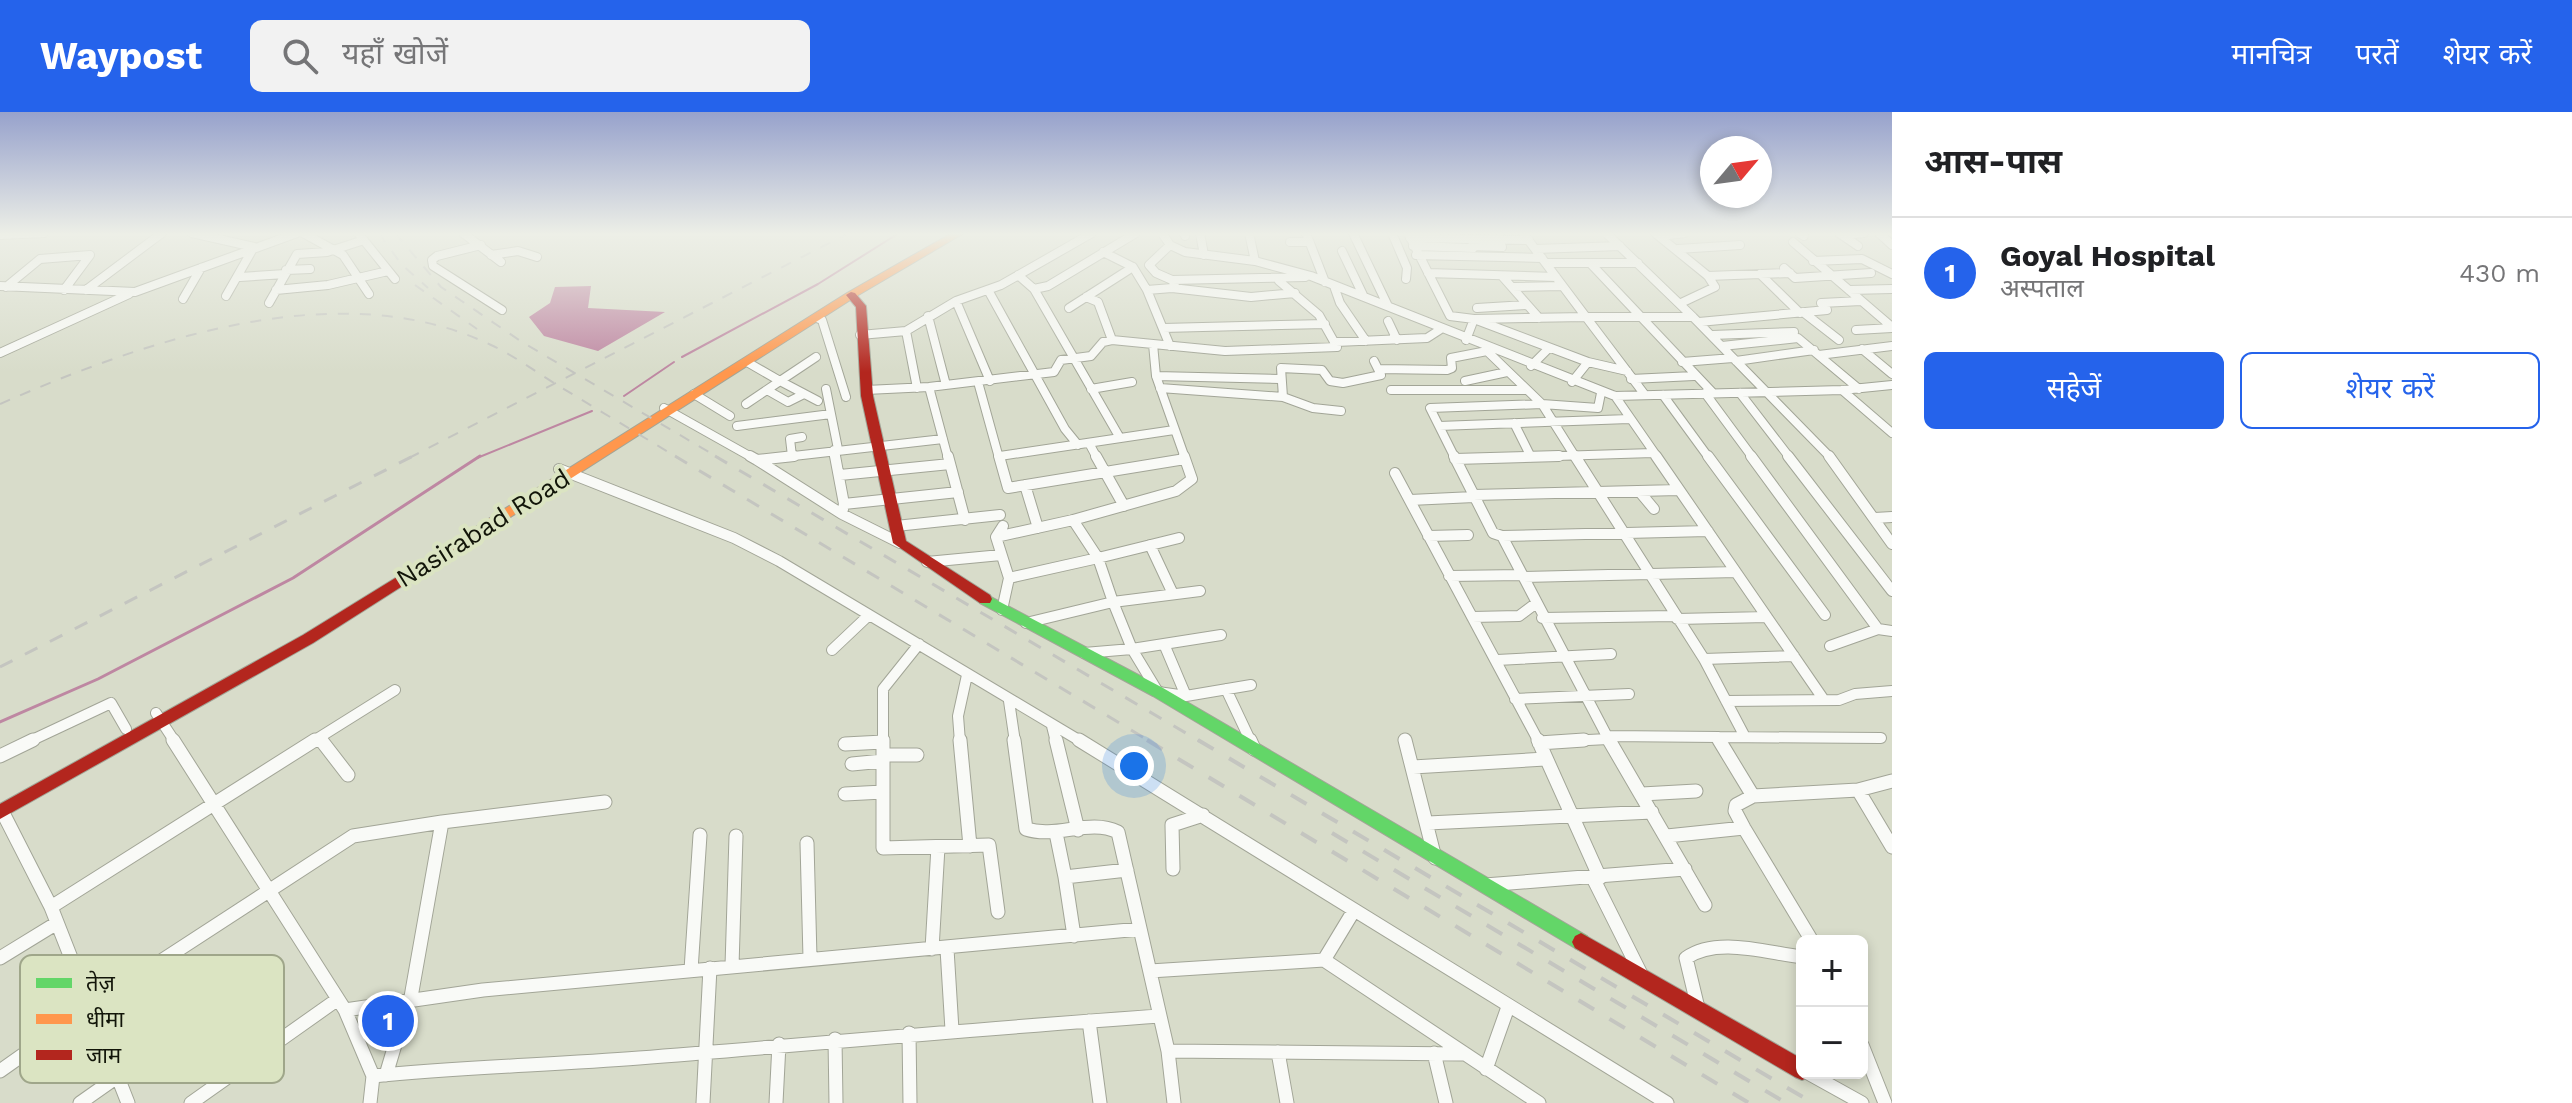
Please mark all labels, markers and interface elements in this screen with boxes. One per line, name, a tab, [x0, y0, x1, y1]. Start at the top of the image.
search box	[250, 20, 810, 92]
text: Waypost	[40, 34, 202, 78]
icon: search	[278, 34, 322, 78]
text: यहाँ खोजें	[342, 36, 448, 71]
text: मानचित्र	[2231, 38, 2311, 71]
text: परतें	[2355, 38, 2399, 71]
text: शेयर करें	[2443, 38, 2532, 71]
north arrow	[1700, 136, 1772, 208]
text: आस-पास	[1924, 141, 2062, 181]
text: Goyal Hospital	[2000, 238, 2215, 273]
text: 1	[1944, 258, 1956, 288]
text: 430 m	[2459, 258, 2540, 288]
text: अस्पताल	[2000, 273, 2084, 303]
button: सहेजें	[1924, 352, 2224, 429]
button: शेयर करें	[2240, 352, 2540, 429]
street label: Nasirabad Road	[391, 463, 575, 593]
your location	[1114, 746, 1154, 786]
map controls	[1796, 935, 1868, 1079]
button: +	[1796, 935, 1868, 1007]
legend	[20, 955, 284, 1083]
text: तेज़	[86, 970, 116, 996]
pin: 1	[362, 991, 414, 1051]
text: धीमा	[86, 1007, 124, 1032]
button: −	[1796, 1007, 1868, 1079]
text: जाम	[86, 1043, 122, 1068]

